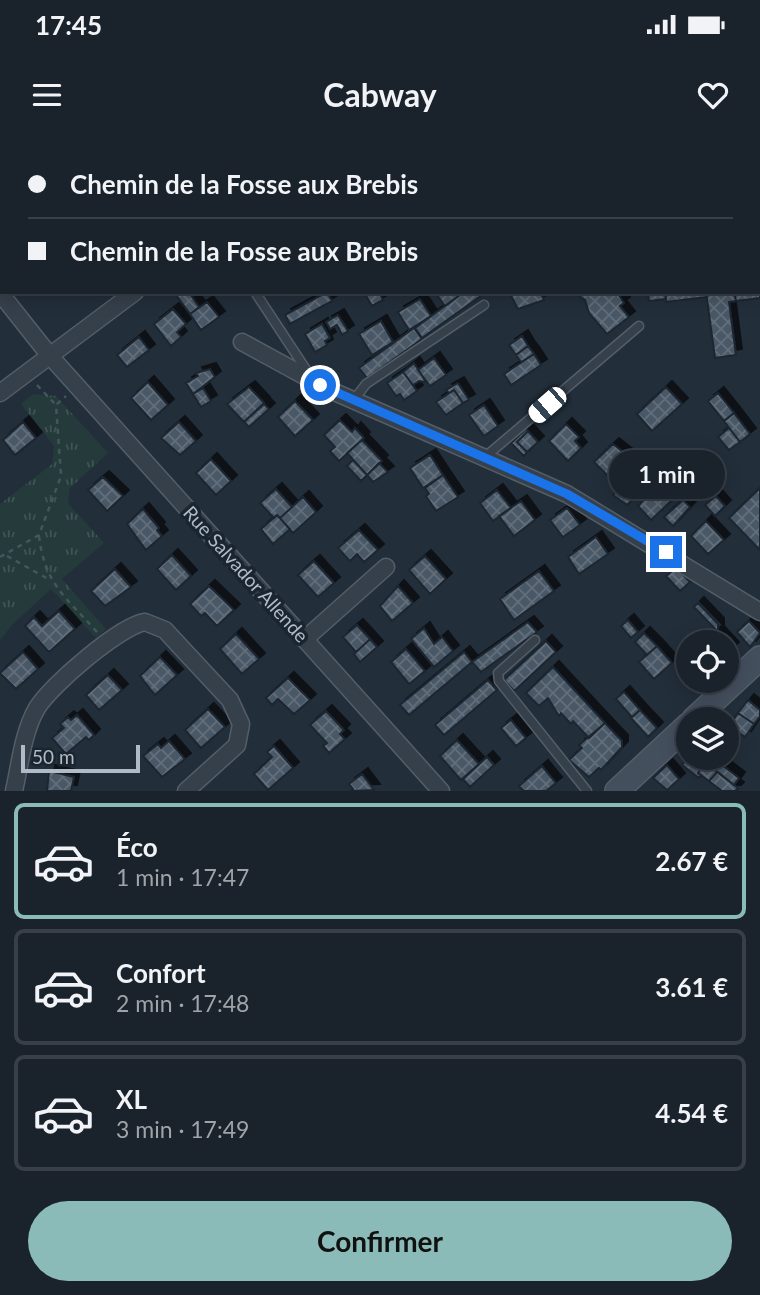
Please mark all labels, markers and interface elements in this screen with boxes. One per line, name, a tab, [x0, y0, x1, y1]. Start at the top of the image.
text: 17:45	[35, 9, 102, 41]
text: Cabway	[323, 75, 437, 114]
icon: menu	[28, 76, 66, 114]
icon: heart	[694, 76, 732, 114]
text: Chemin de la Fosse aux Brebis	[70, 168, 418, 200]
text: Chemin de la Fosse aux Brebis	[70, 235, 418, 267]
route start	[304, 369, 336, 401]
car	[525, 383, 570, 427]
callout: 1 min	[608, 450, 724, 500]
text: 1 min	[638, 460, 696, 488]
street label: Rue Salvador Allende	[179, 501, 314, 647]
route end	[650, 536, 682, 568]
map controls	[676, 630, 739, 770]
button: locate	[676, 630, 739, 693]
button: layers	[676, 707, 739, 770]
scale bar	[21, 742, 140, 774]
text: 50 m	[32, 745, 75, 768]
icon: car	[32, 830, 95, 893]
text: Éco	[116, 831, 158, 863]
text: 2.67 €	[655, 845, 728, 877]
text: 1 min · 17:47	[116, 863, 249, 891]
icon: car	[32, 956, 95, 1019]
text: Confort	[116, 957, 206, 989]
text: 3.61 €	[655, 971, 728, 1003]
text: 2 min · 17:48	[116, 989, 249, 1017]
icon: car	[32, 1082, 95, 1145]
text: XL	[116, 1083, 147, 1115]
text: 4.54 €	[655, 1097, 728, 1129]
text: 3 min · 17:49	[116, 1115, 249, 1143]
button: Confirmer	[28, 1201, 732, 1281]

